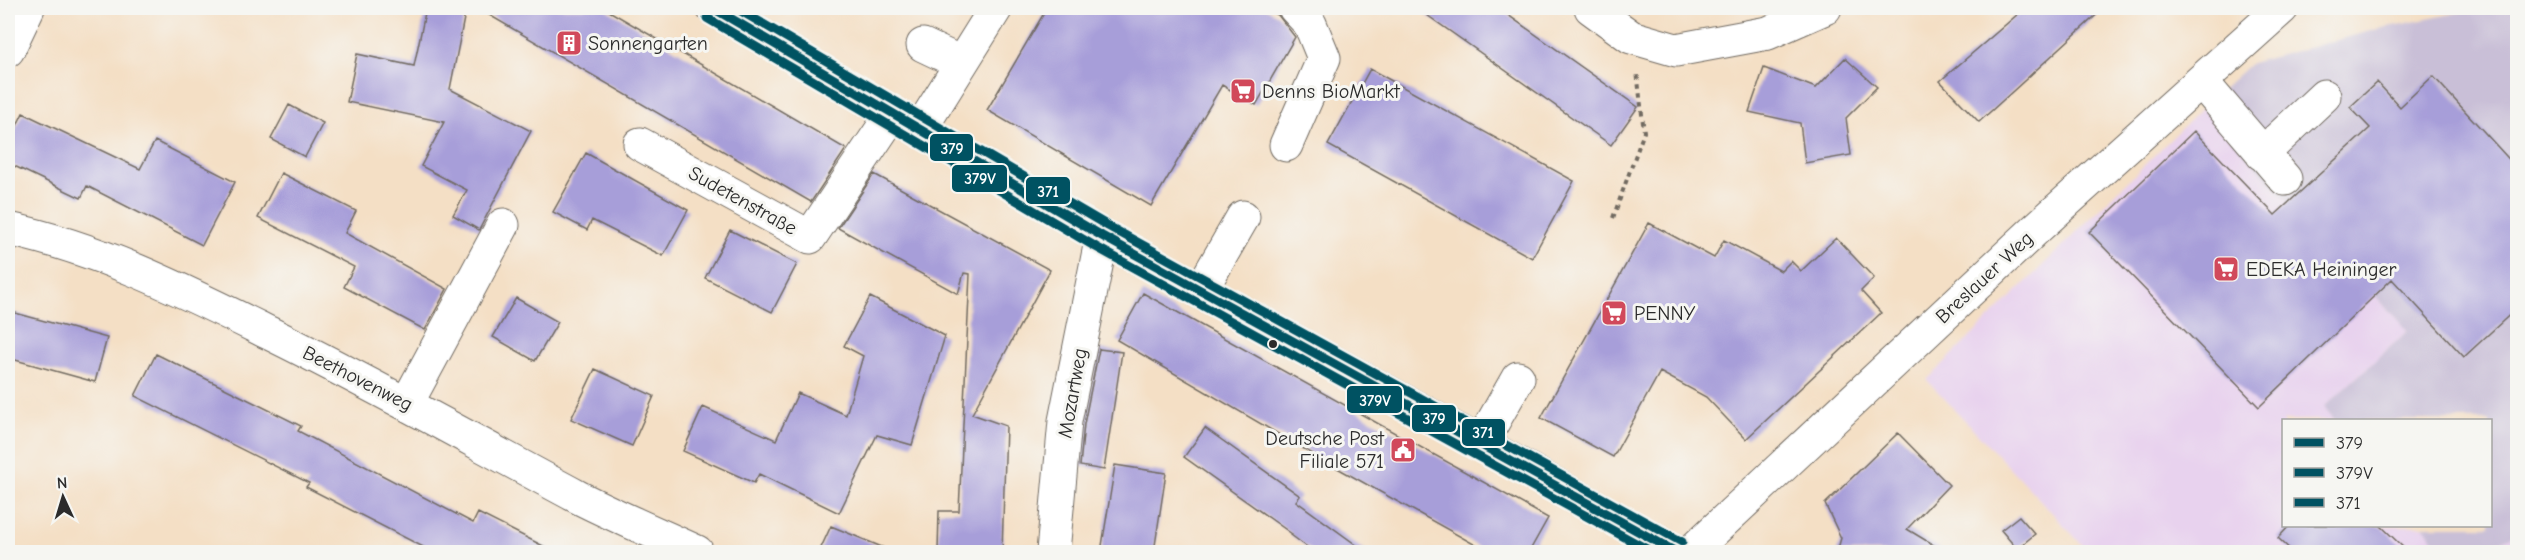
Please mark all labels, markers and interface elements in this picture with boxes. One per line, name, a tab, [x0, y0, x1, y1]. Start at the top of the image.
building icon: Sonnengarten	[554, 28, 584, 58]
place label: Sonnengarten	[588, 32, 708, 55]
supermarket icon: Denns BioMarkt	[1228, 76, 1258, 106]
place label: Denns BioMarkt	[1262, 80, 1401, 103]
line badge: 379	[929, 133, 974, 162]
text: 379	[940, 140, 964, 158]
street label: Sudetenstraße	[684, 161, 801, 240]
line badge: 379V	[951, 164, 1008, 193]
text: 379V	[964, 170, 996, 188]
line badge: 371	[1025, 176, 1071, 205]
text: 371	[1037, 183, 1059, 201]
street label: Breslauer Weg	[1931, 227, 2038, 328]
supermarket icon: EDEKA Heininger	[2211, 254, 2241, 284]
place label: EDEKA Heininger	[2246, 258, 2396, 281]
supermarket icon: PENNY	[1599, 298, 1629, 328]
place label: PENNY	[1634, 302, 1696, 325]
unlabelled marker	[1267, 338, 1279, 350]
street label: Beethovenweg	[299, 341, 417, 416]
street label: Mozartweg	[1053, 346, 1092, 440]
line badge: 379V	[1346, 385, 1403, 414]
text: 379V	[1359, 392, 1391, 410]
line badge: 379	[1411, 404, 1457, 433]
text: 379	[1422, 410, 1446, 428]
line badge: 371	[1461, 418, 1506, 447]
legend	[2282, 419, 2492, 527]
text: 371	[1472, 424, 1494, 442]
place label: Deutsche Post Filiale 571	[1265, 427, 1385, 473]
text: 379	[2336, 433, 2363, 454]
public building icon: Deutsche Post Filiale 571	[1388, 435, 1418, 465]
text: 379V	[2336, 463, 2373, 484]
north arrow	[33, 467, 93, 527]
text: N	[56, 474, 68, 492]
text: 371	[2336, 493, 2361, 514]

